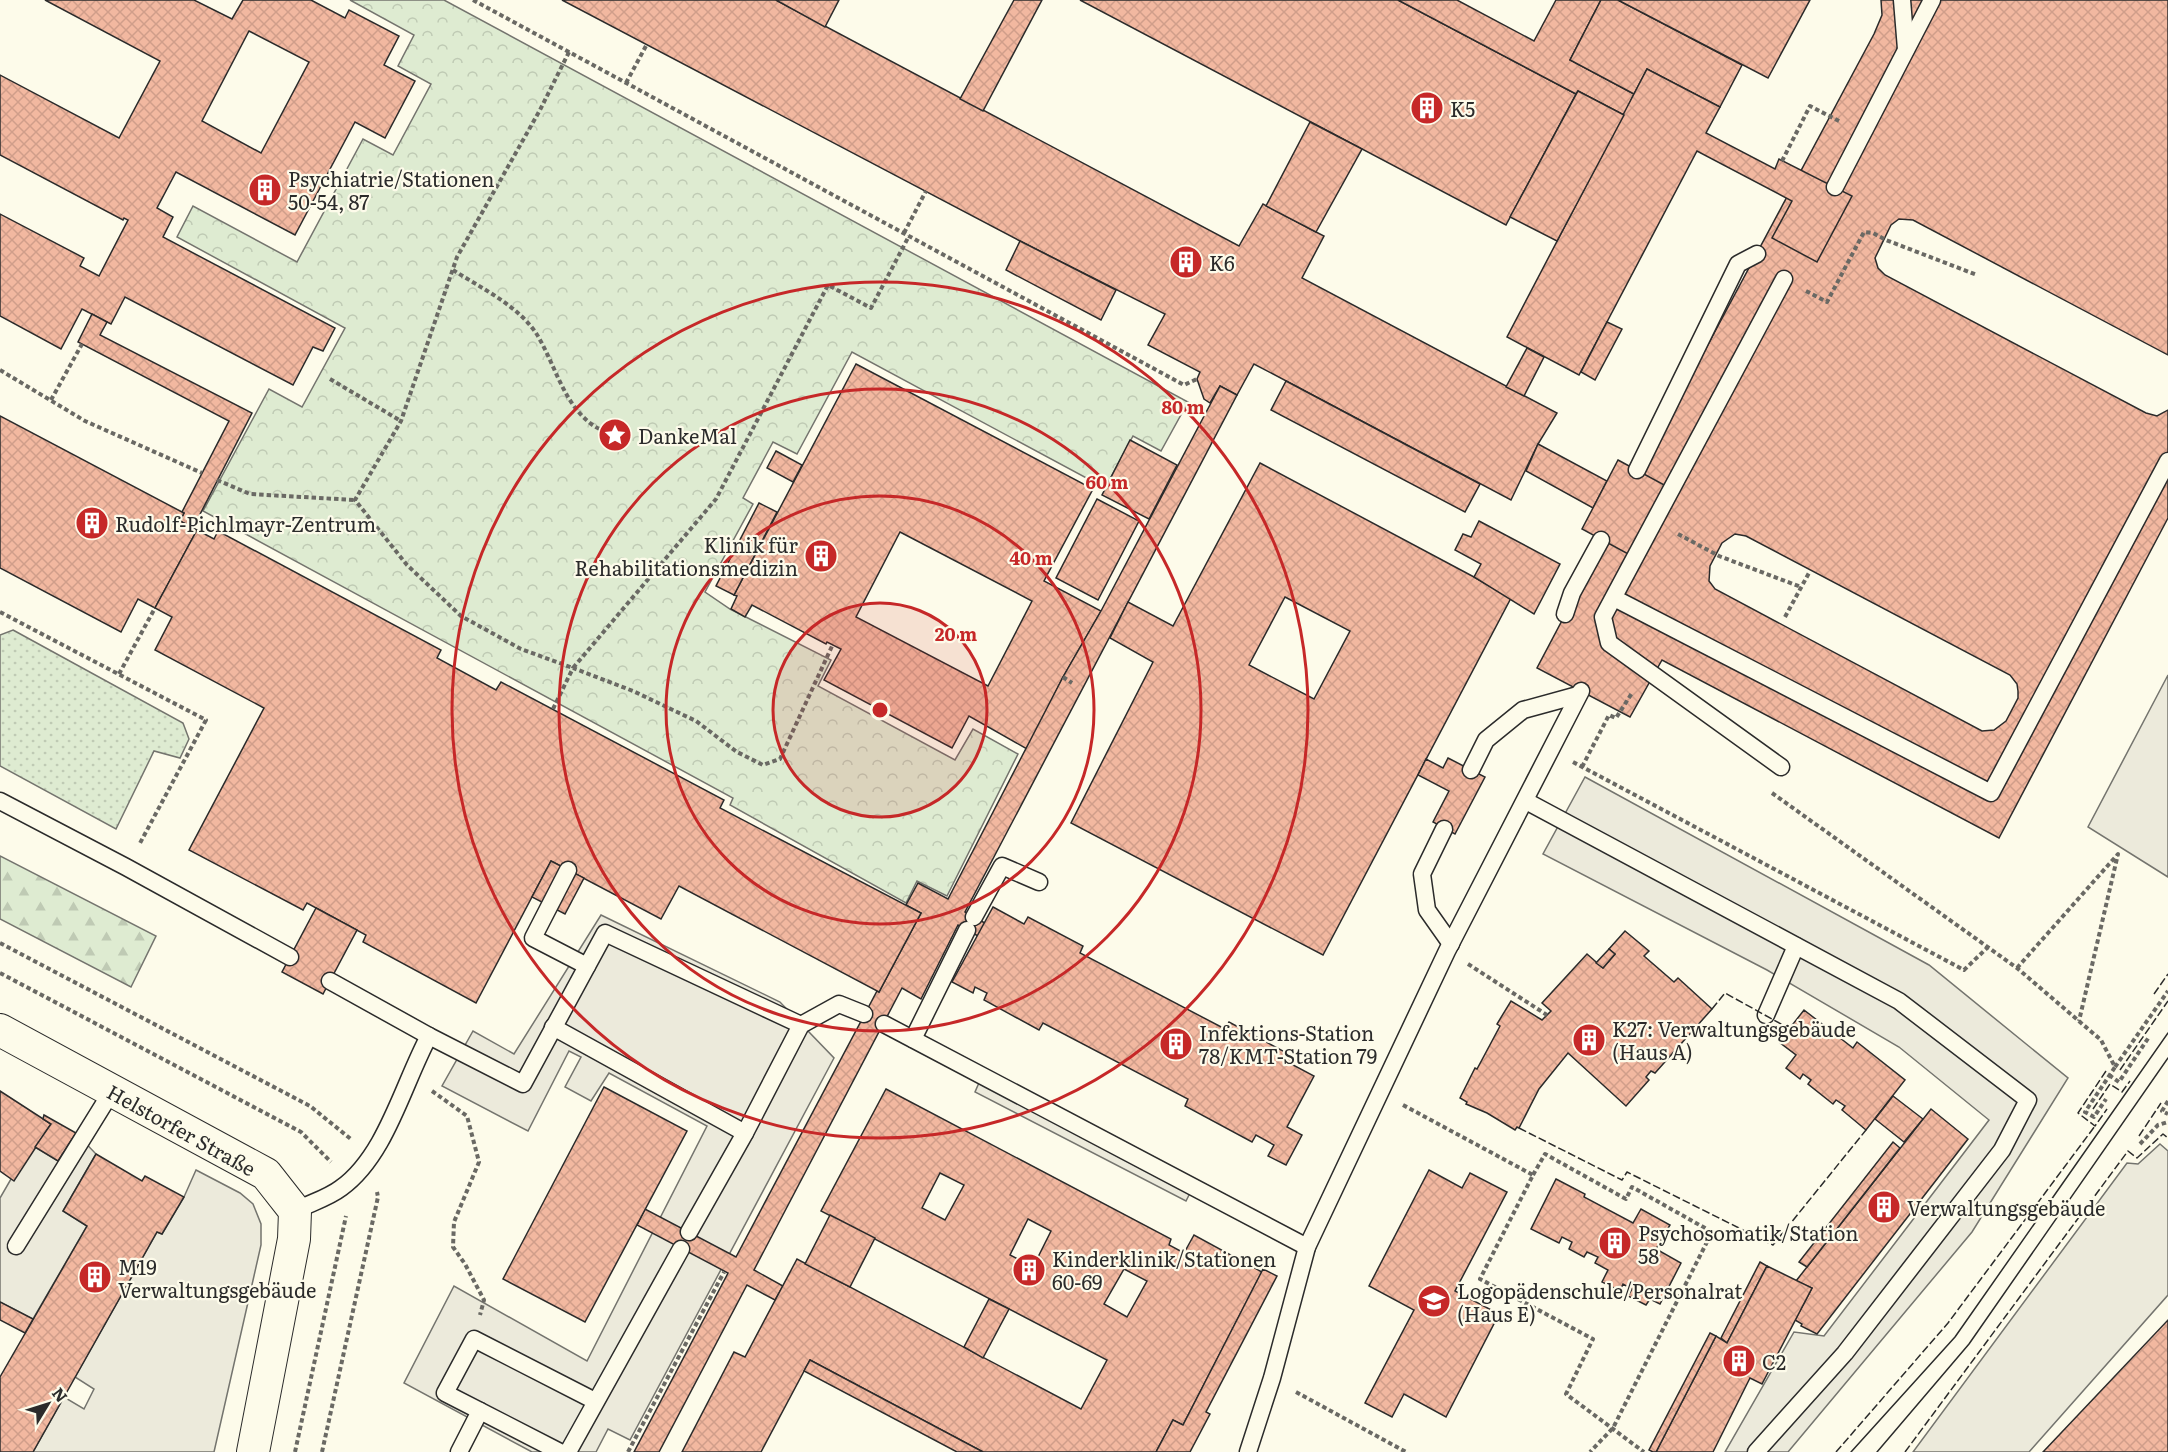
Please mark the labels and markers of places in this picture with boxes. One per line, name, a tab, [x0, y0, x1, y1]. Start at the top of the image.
building icon: K5	[1409, 90, 1445, 126]
place label: K5	[1450, 93, 1475, 123]
place label: Psychiatrie/Stationen 50-54, 87	[288, 163, 495, 216]
building icon: Psychiatrie/Stationen 50-54, 87	[247, 172, 283, 208]
building icon: K6	[1168, 244, 1204, 280]
place label: K6	[1209, 247, 1235, 277]
place icon: DankeMal	[597, 417, 633, 453]
place label: DankeMal	[638, 420, 737, 450]
building icon: Rudolf-Pichlmayr-Zentrum	[74, 505, 110, 541]
place label: Rudolf-Pichlmayr-Zentrum	[115, 508, 376, 538]
place label: Klinik für Rehabilitationsmedizin	[574, 529, 799, 582]
building icon: Klinik für Rehabilitationsmedizin	[803, 538, 839, 574]
centre of rings	[870, 700, 890, 720]
place label: K27: Verwaltungsgebäude (Haus A)	[1612, 1013, 1856, 1066]
place label: Infektions-Station 78/KMT-Station 79	[1199, 1017, 1377, 1070]
building icon: K27: Verwaltungsgebäude (Haus A)	[1571, 1022, 1607, 1058]
building icon: Infektions-Station 78/KMT-Station 79	[1158, 1026, 1194, 1062]
building icon: Verwaltungsgebäude	[1866, 1189, 1902, 1225]
place label: Verwaltungsgebäude	[1907, 1192, 2105, 1222]
place label: Psychosomatik/Station 58	[1638, 1217, 1859, 1270]
building icon: Psychosomatik/Station 58	[1597, 1225, 1633, 1261]
place label: Kinderklinik/Stationen 60-69	[1052, 1243, 1276, 1296]
place label: M19 Verwaltungsgebäude	[118, 1251, 316, 1304]
building icon: Kinderklinik/Stationen 60-69	[1011, 1252, 1047, 1288]
building icon: M19 Verwaltungsgebäude	[77, 1259, 113, 1295]
place label: Logopädenschule/Personalrat (Haus E)	[1457, 1275, 1742, 1328]
school or university icon: Logopädenschule/Personalrat (Haus E)	[1416, 1283, 1452, 1319]
building icon: C2	[1721, 1343, 1757, 1379]
place label: C2	[1762, 1346, 1786, 1376]

